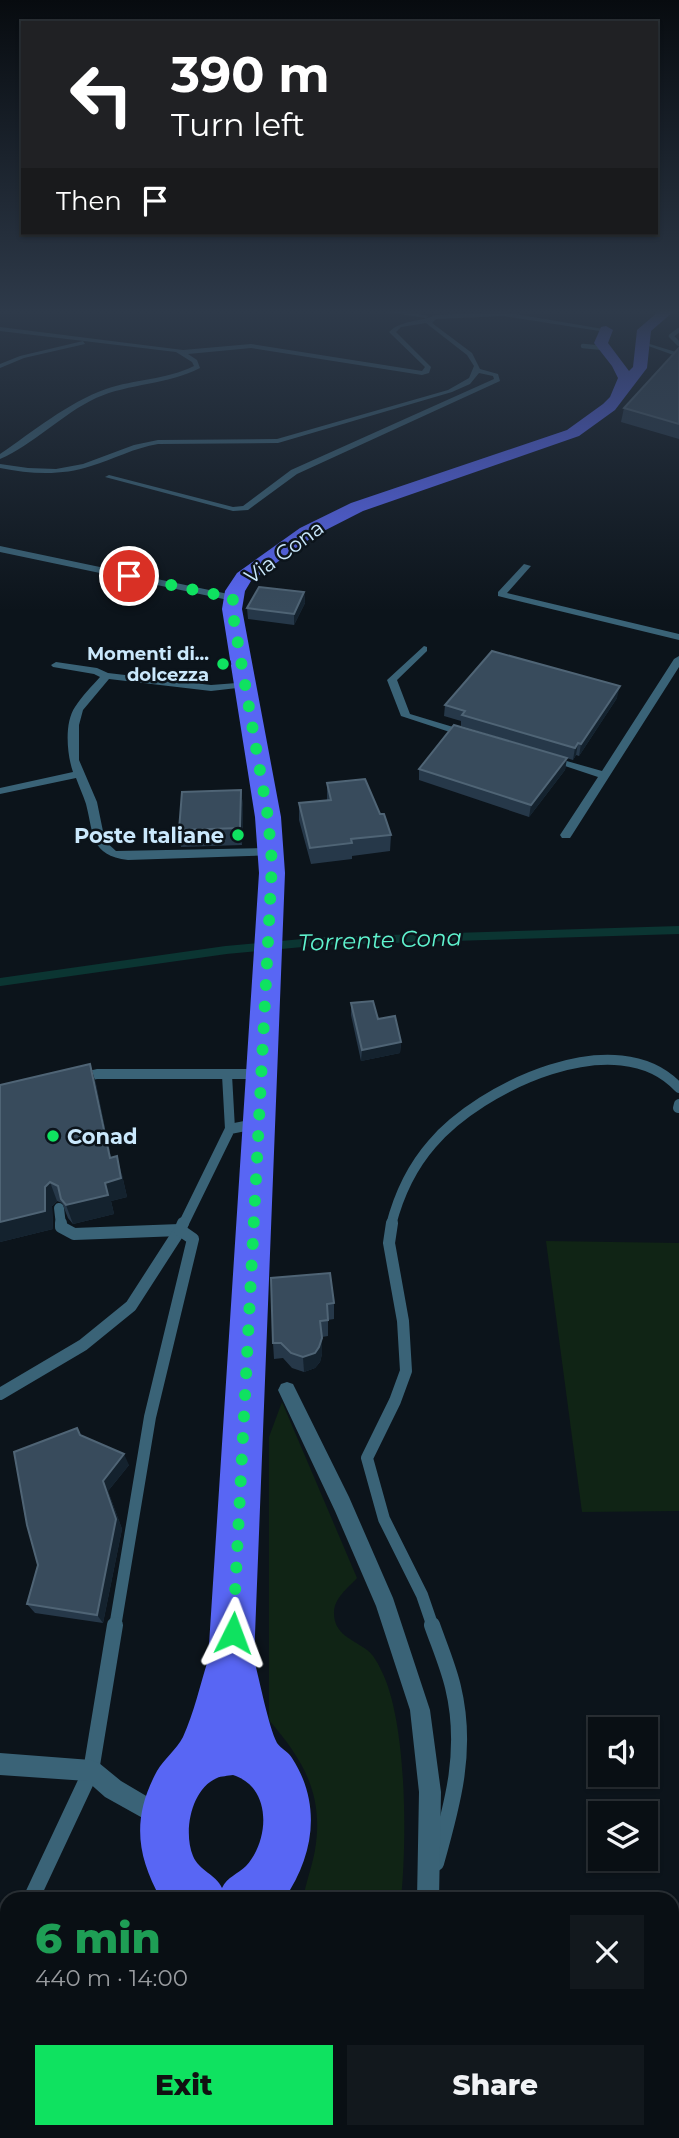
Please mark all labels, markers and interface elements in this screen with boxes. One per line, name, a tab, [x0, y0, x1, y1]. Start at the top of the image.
text: 390 m	[171, 45, 330, 104]
icon: left	[56, 49, 147, 140]
text: Turn left	[171, 105, 305, 144]
icon: arrive	[136, 182, 174, 220]
text: Then	[56, 185, 122, 217]
street label: Via Cona	[239, 515, 329, 589]
pin	[99, 546, 159, 606]
icon: arrive	[110, 557, 148, 595]
place label: Momenti di... dolcezza	[87, 643, 209, 686]
marker: Momenti di... dolcezza	[215, 656, 231, 672]
place label: Poste Italiane	[74, 823, 224, 848]
marker: Poste Italiane	[230, 827, 246, 843]
water label: Torrente Cona	[297, 923, 463, 957]
place label: Conad	[67, 1124, 138, 1149]
marker: Conad	[45, 1128, 61, 1144]
position arrow	[196, 1596, 270, 1670]
map controls	[588, 1717, 658, 1871]
button: sound	[588, 1717, 658, 1787]
button: layers	[588, 1801, 658, 1871]
text: 6 min	[35, 1912, 161, 1964]
button: close	[570, 1915, 644, 1989]
text: 440 m · 14:00	[35, 1964, 188, 1992]
button: Exit	[35, 2045, 333, 2125]
button: Share	[347, 2045, 644, 2125]

